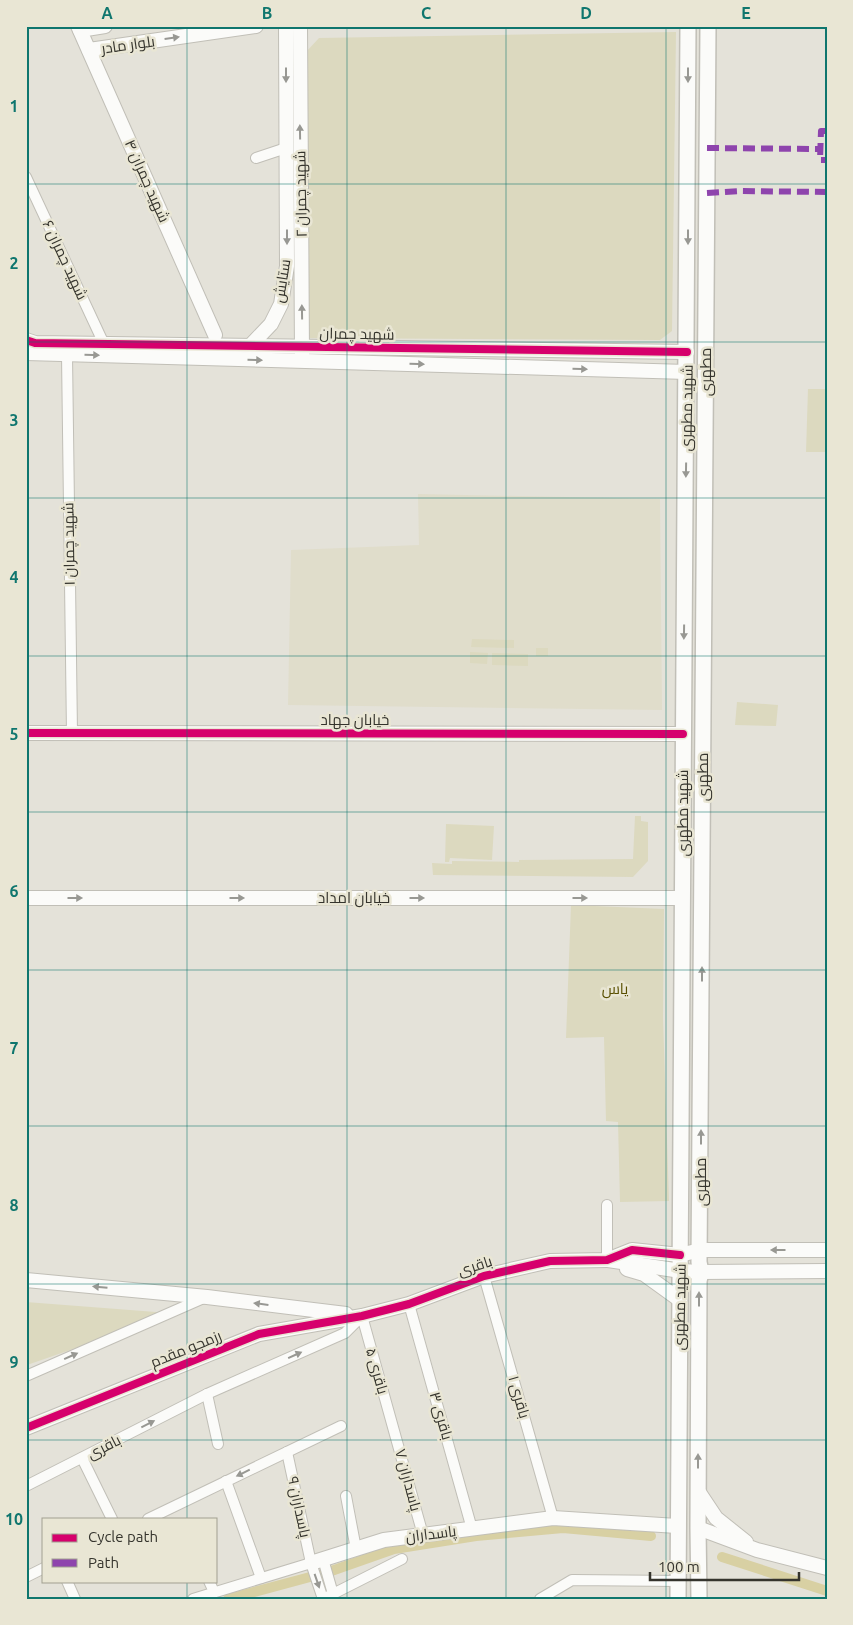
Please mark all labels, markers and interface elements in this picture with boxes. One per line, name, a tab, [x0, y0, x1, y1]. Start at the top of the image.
text: A	[101, 4, 113, 22]
text: B	[262, 4, 272, 22]
text: C	[421, 4, 431, 22]
text: D	[580, 4, 592, 22]
text: E	[741, 4, 751, 22]
street label: بلوار مادر	[99, 32, 156, 58]
one-way arrow	[164, 34, 180, 42]
one-way arrow	[282, 67, 290, 83]
one-way arrow	[684, 67, 692, 83]
text: 1	[9, 97, 19, 115]
one-way arrow	[296, 124, 304, 140]
street label: شهید چمران ۴	[120, 137, 173, 226]
street label: شهید چمران ۲	[291, 151, 312, 237]
street label: شهید چمران ۶	[38, 217, 91, 303]
one-way arrow	[283, 230, 291, 246]
one-way arrow	[684, 230, 692, 246]
text: 2	[9, 254, 19, 272]
street label: ستایش	[270, 258, 295, 304]
one-way arrow	[298, 304, 306, 320]
street label: شهید چمران	[319, 324, 395, 345]
street label: مطهری	[697, 348, 716, 396]
one-way arrow	[85, 351, 101, 359]
one-way arrow	[247, 356, 263, 364]
one-way arrow	[410, 361, 426, 369]
street label: شهید مطهری	[677, 364, 698, 452]
one-way arrow	[572, 365, 588, 373]
text: 3	[9, 411, 19, 429]
one-way arrow	[682, 462, 690, 478]
street label: شهید چمران ۱	[59, 502, 80, 586]
text: 4	[9, 568, 19, 586]
one-way arrow	[680, 625, 688, 641]
street label: خیابان جهاد	[321, 711, 389, 730]
text: 5	[9, 725, 19, 743]
street label: مطهری	[694, 753, 713, 801]
street label: شهید مطهری	[674, 770, 693, 856]
text: 6	[9, 882, 19, 900]
street label: خیابان امداد	[318, 889, 390, 908]
one-way arrow	[67, 894, 83, 902]
one-way arrow	[230, 894, 246, 902]
one-way arrow	[410, 894, 426, 902]
one-way arrow	[572, 894, 588, 902]
one-way arrow	[698, 966, 706, 982]
park label: یاس	[602, 980, 628, 999]
text: 7	[9, 1039, 19, 1057]
one-way arrow	[697, 1129, 705, 1145]
street label: مطهری	[692, 1158, 711, 1206]
text: 8	[9, 1196, 19, 1214]
one-way arrow	[770, 1246, 786, 1254]
street label: باقری	[455, 1252, 495, 1281]
street label: شهید مطهری	[670, 1263, 691, 1351]
one-way arrow	[91, 1283, 107, 1291]
one-way arrow	[695, 1291, 703, 1307]
one-way arrow	[253, 1300, 269, 1308]
street label: رزمجو مقدم	[148, 1327, 225, 1372]
street label: باقری ۵	[361, 1346, 392, 1396]
one-way arrow	[288, 1351, 302, 1359]
one-way arrow	[64, 1352, 78, 1360]
text: 9	[9, 1353, 19, 1371]
street label: باقری ۱	[503, 1374, 534, 1421]
street label: باقری ۳	[425, 1390, 456, 1442]
one-way arrow	[141, 1420, 155, 1428]
street label: باقری	[84, 1431, 124, 1464]
street label: پاسداران ۷	[390, 1447, 425, 1513]
one-way arrow	[694, 1453, 702, 1469]
one-way arrow	[236, 1469, 250, 1477]
street label: پاسداران ۹	[283, 1475, 314, 1539]
text: 10	[5, 1510, 23, 1528]
legend	[42, 1518, 218, 1582]
street label: پاسداران	[405, 1522, 457, 1547]
text: Cycle path	[88, 1528, 158, 1545]
scale bar	[650, 1550, 799, 1582]
text: Path	[88, 1554, 119, 1571]
text: 100 m	[658, 1558, 700, 1575]
one-way arrow	[314, 1573, 321, 1588]

